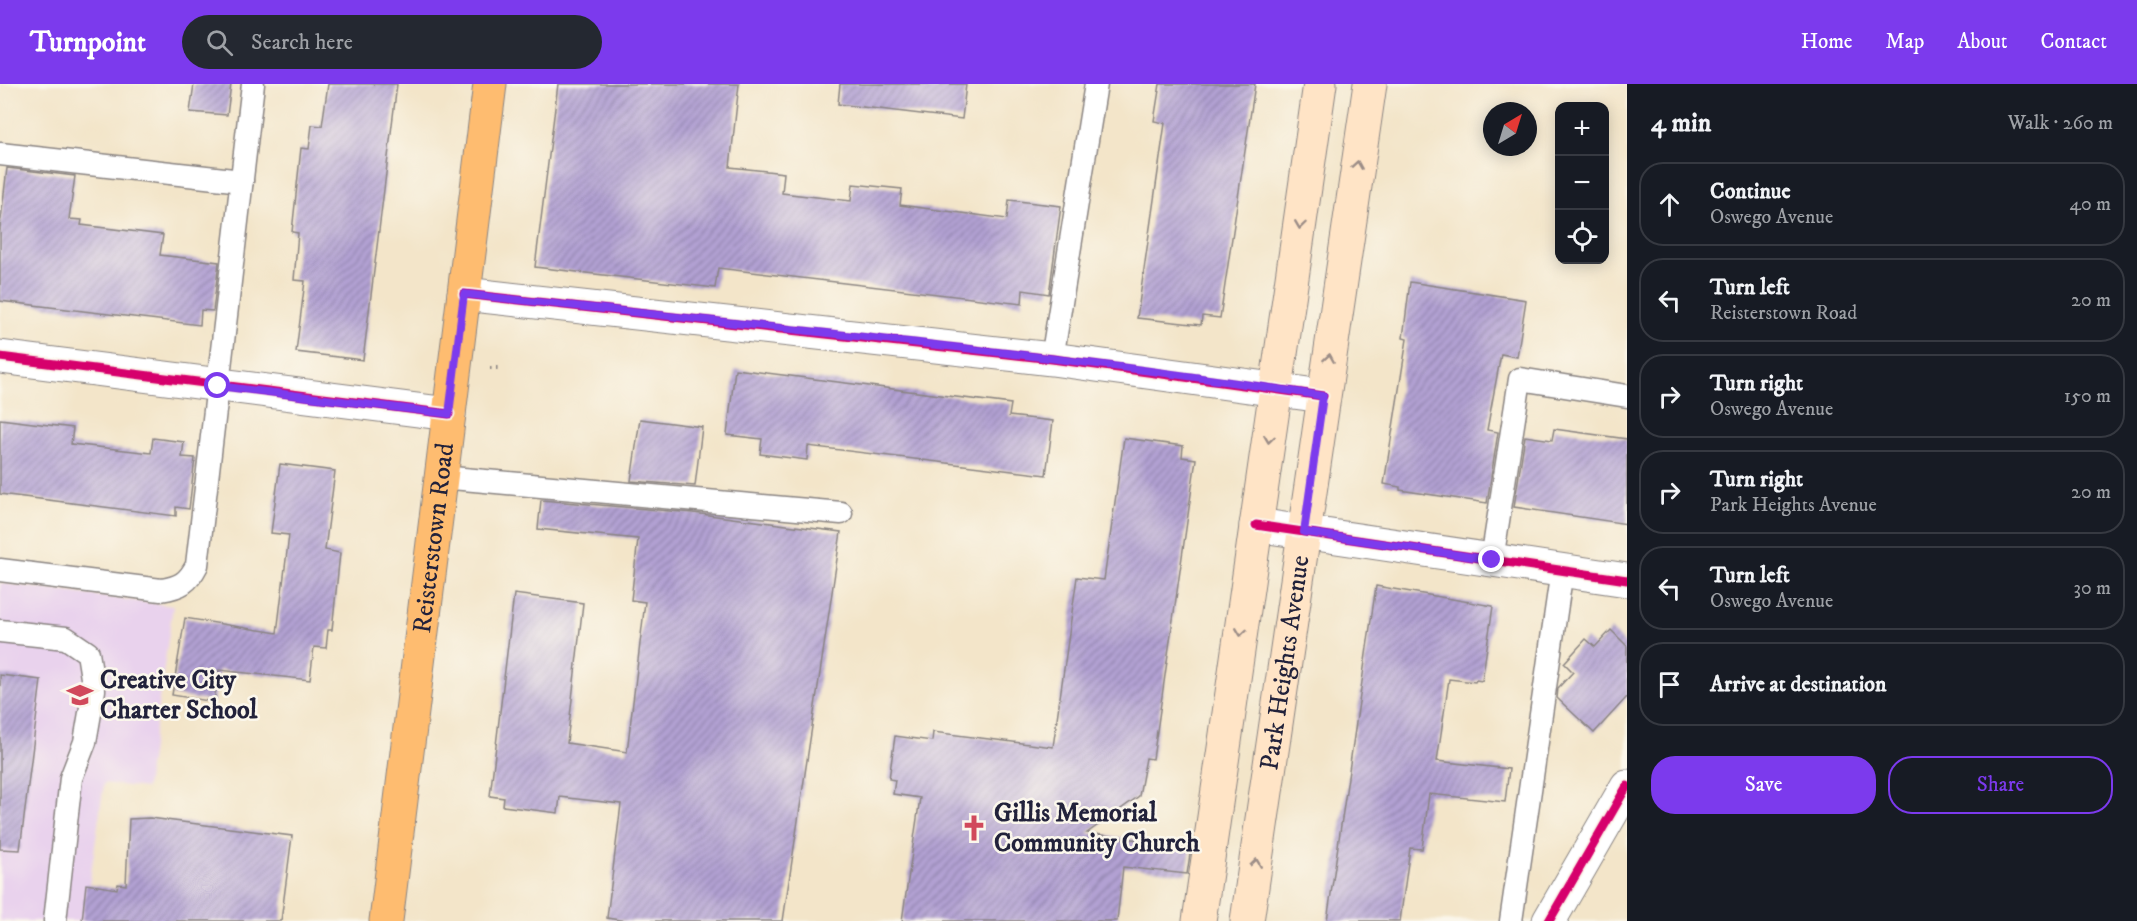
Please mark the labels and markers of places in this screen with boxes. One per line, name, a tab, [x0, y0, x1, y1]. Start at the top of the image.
place label: Creative City Charter School	[100, 664, 259, 727]
school or university icon: Creative City Charter School	[65, 680, 95, 710]
place label: Gillis Memorial Community Church	[994, 797, 1200, 860]
church icon: Gillis Memorial Community Church	[959, 813, 989, 843]

